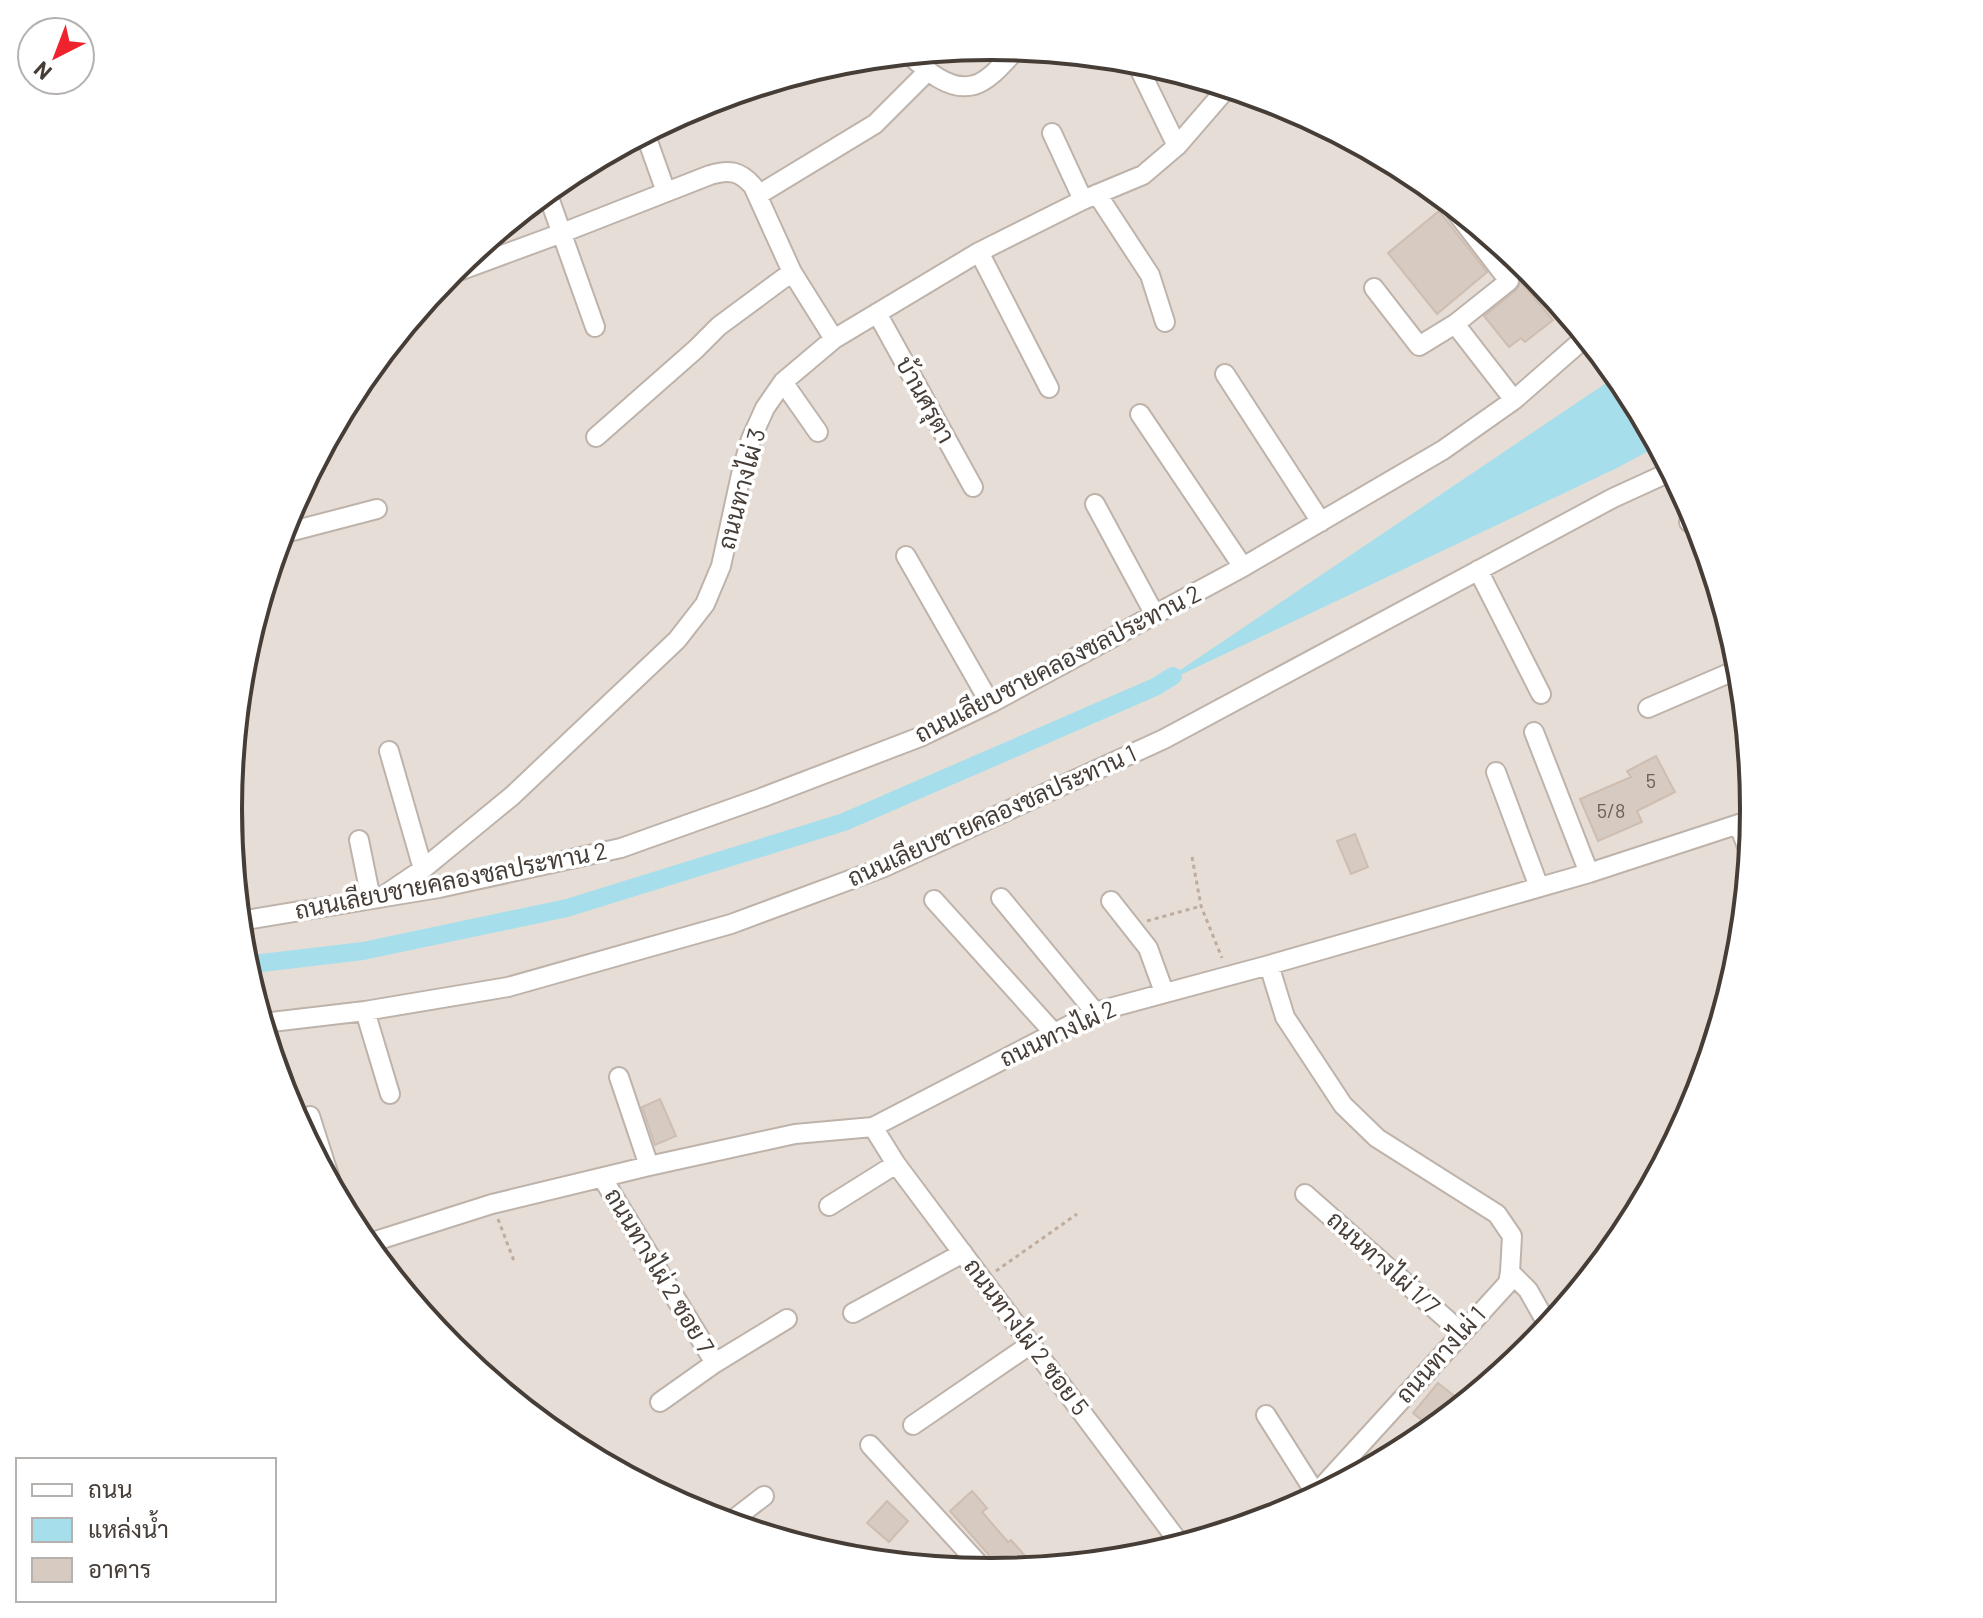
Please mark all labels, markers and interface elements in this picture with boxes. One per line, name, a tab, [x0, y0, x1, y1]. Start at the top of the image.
north arrow	[16, 16, 96, 96]
text: N	[28, 57, 56, 86]
street label: บ้านศรุตา	[888, 351, 962, 449]
street label: ถนนทางไผ่ 3	[710, 425, 771, 552]
street label: ถนนเลียบชายคลองชลประทาน 2	[909, 578, 1205, 748]
street label: ถนนเลียบชายคลองชลประทาน 1	[843, 738, 1140, 892]
house number: 5	[1646, 768, 1656, 792]
house number: 5/8	[1597, 798, 1625, 822]
street label: ถนนเลียบชายคลองชลประทาน 2	[292, 835, 609, 924]
street label: ถนนทางไผ่ 2	[995, 993, 1120, 1072]
street label: ถนนทางไผ่ 2 ซอย 7	[599, 1182, 721, 1358]
street label: ถนนทางไผ่ 1/7	[1322, 1204, 1446, 1320]
street label: ถนนทางไผ่ 2 ซอย 5	[959, 1252, 1096, 1420]
street label: ถนนทางไผ่ 1	[1389, 1300, 1491, 1408]
legend	[16, 1458, 276, 1602]
text: ถนน	[88, 1474, 133, 1503]
text: แหล่งน้ำ	[88, 1510, 169, 1543]
text: อาคาร	[88, 1554, 151, 1583]

